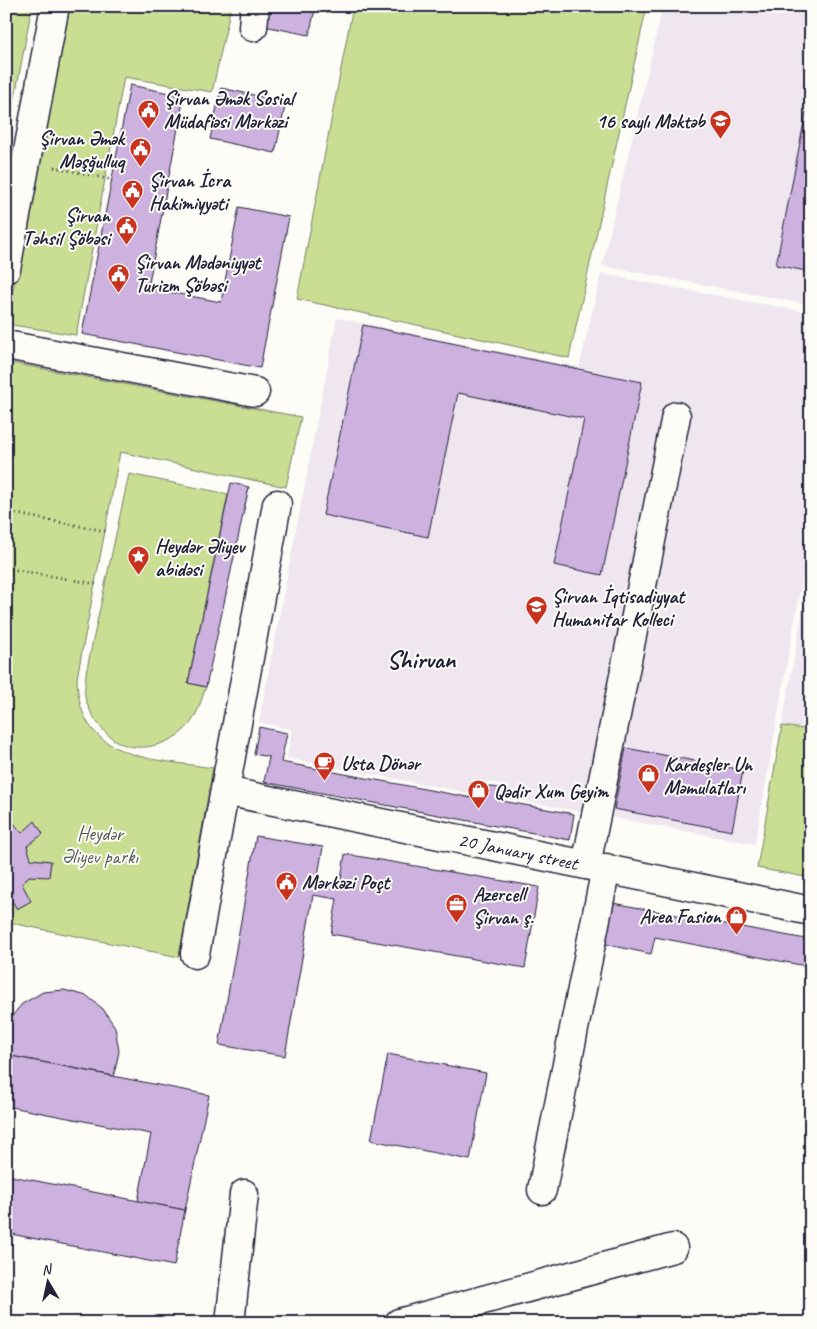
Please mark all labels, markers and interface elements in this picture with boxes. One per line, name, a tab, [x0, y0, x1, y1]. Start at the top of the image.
place label: Şirvan Əmək Sosial Müdafiəsi Mərkəzi	[164, 86, 297, 134]
public building icon: Şirvan Əmək Sosial Müdafiəsi Mərkəzi	[136, 98, 160, 129]
place label: 16 saylı Məktəb	[596, 109, 707, 135]
school or university icon: 16 saylı Məktəb	[709, 109, 733, 140]
place label: Şirvan Əmək Məşğulluq	[39, 126, 127, 174]
public building icon: Şirvan Əmək Məşğulluq	[128, 137, 152, 168]
place label: Şirvan İcra Hakimiyyəti	[149, 168, 232, 216]
public building icon: Şirvan İcra Hakimiyyəti	[121, 179, 145, 210]
place label: Şirvan Təhsil Şöbəsi	[22, 203, 113, 251]
public building icon: Şirvan Təhsil Şöbəsi	[114, 214, 138, 245]
place label: Şirvan Mədəniyyət Turizm Şöbəsi	[135, 250, 263, 298]
public building icon: Şirvan Mədəniyyət Turizm Şöbəsi	[107, 262, 131, 293]
place label: Heydər Əliyev abidəsi	[155, 534, 246, 582]
place icon: Heydər Əliyev abidəsi	[127, 545, 151, 576]
place label: Şirvan İqtisadiyyat Humanitar Kolleci	[552, 584, 686, 632]
school or university icon: Şirvan İqtisadiyyat Humanitar Kolleci	[524, 595, 548, 626]
district label: Shirvan	[387, 644, 457, 676]
cafe icon: Usta Dönər	[313, 751, 337, 782]
place label: Usta Dönər	[341, 751, 423, 776]
place label: Kardeşler Un Məmulatları	[664, 752, 754, 800]
shop icon: Kardeşler Un Məmulatları	[636, 763, 660, 794]
shop icon: Qədir Xum Geyim	[466, 779, 490, 810]
place label: Qədir Xum Geyim	[494, 779, 610, 804]
park label: Heydər Əliyev parkı	[62, 821, 139, 869]
street label: 20 January street	[456, 827, 582, 876]
public building icon: Mərkəzi Poçt	[274, 870, 298, 901]
place label: Mərkəzi Poçt	[302, 870, 392, 895]
place label: Azercell Şirvan ş.	[473, 882, 534, 930]
office icon: Azercell Şirvan ş.	[445, 893, 469, 924]
place label: Area Fasion	[640, 904, 723, 929]
shop icon: Area Fasion	[725, 904, 749, 935]
north arrow	[22, 1256, 72, 1306]
text: N	[40, 1260, 54, 1279]

